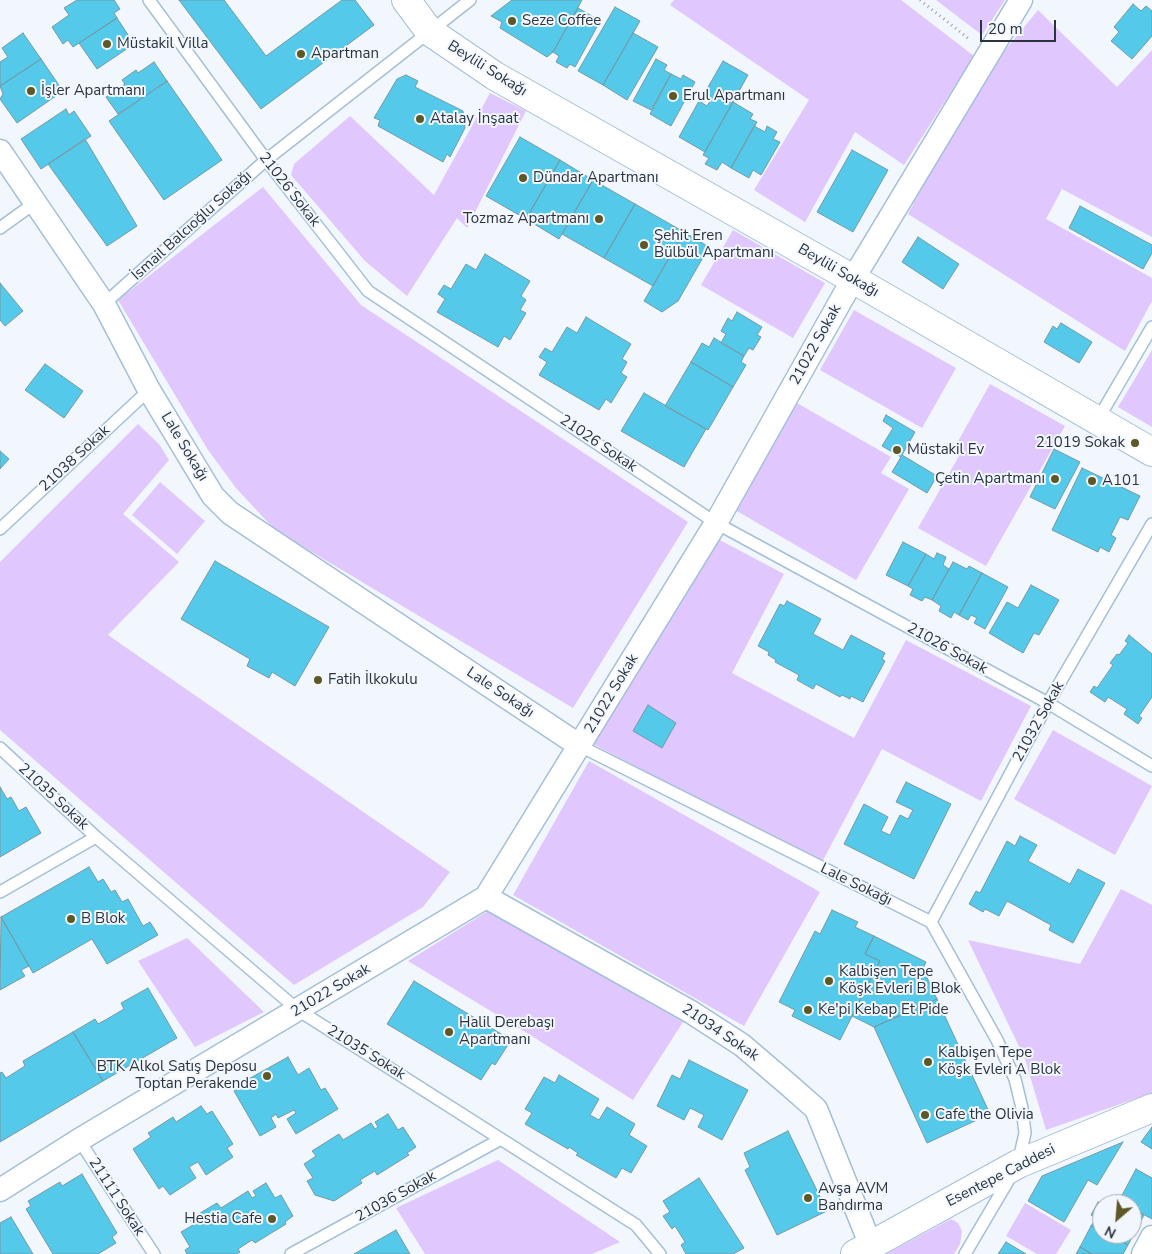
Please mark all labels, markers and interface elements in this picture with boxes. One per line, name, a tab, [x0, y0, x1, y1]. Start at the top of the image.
scale bar	[982, 10, 1058, 42]
place label: Seze Coffee	[522, 12, 601, 30]
marker: Seze Coffee	[506, 15, 518, 27]
text: 20 m	[988, 19, 1023, 39]
place label: Müstakil Villa	[117, 35, 208, 53]
street label: Beylili Sokağı	[444, 37, 530, 101]
marker: Müstakil Villa	[101, 38, 113, 50]
place label: Apartman	[311, 45, 379, 63]
marker: Apartman	[295, 48, 307, 60]
place label: İşler Apartmanı	[41, 82, 145, 100]
marker: İşler Apartmanı	[25, 85, 37, 97]
place label: Erul Apartmanı	[683, 87, 785, 105]
marker: Erul Apartmanı	[667, 90, 679, 102]
place label: Atalay İnşaat	[430, 110, 519, 128]
marker: Atalay İnşaat	[414, 113, 426, 125]
street label: 21026 Sokak	[254, 149, 324, 231]
street label: İsmail Balcıoğlu Sokağı	[128, 167, 256, 285]
place label: Dündar Apartmanı	[533, 169, 658, 187]
marker: Dündar Apartmanı	[517, 172, 529, 184]
place label: Tozmaz Apartmanı	[463, 210, 589, 228]
marker: Tozmaz Apartmanı	[593, 213, 605, 225]
place label: Şehit Eren Bülbül Apartmanı	[654, 227, 774, 262]
marker: Şehit Eren Bülbül Apartmanı	[638, 239, 650, 251]
street label: Beylili Sokağı	[794, 241, 882, 301]
street label: 21022 Sokak	[786, 302, 846, 388]
street label: Lale Sokağı	[156, 409, 212, 485]
street label: 21026 Sokak	[556, 412, 640, 476]
street label: 21038 Sokak	[36, 422, 114, 496]
place label: 21019 Sokak	[1036, 434, 1125, 452]
marker: 21019 Sokak	[1129, 437, 1141, 449]
place label: Müstakil Ev	[907, 441, 984, 459]
marker: Müstakil Ev	[891, 444, 903, 456]
place label: Çetin Apartmanı	[935, 470, 1045, 488]
place label: A101	[1102, 472, 1140, 490]
marker: Çetin Apartmanı	[1049, 473, 1061, 485]
marker: A101	[1086, 475, 1098, 487]
street label: 21026 Sokak	[904, 619, 990, 679]
street label: 21022 Sokak	[581, 651, 643, 737]
street label: Lale Sokağı	[463, 664, 537, 722]
place label: Fatih İlkokulu	[328, 671, 418, 689]
marker: Fatih İlkokulu	[312, 674, 324, 686]
street label: 21032 Sokak	[1009, 679, 1069, 765]
street label: 21035 Sokak	[14, 760, 92, 834]
street label: Lale Sokağı	[817, 860, 895, 910]
place label: B Blok	[81, 910, 125, 928]
marker: B Blok	[65, 913, 77, 925]
street label: 21022 Sokak	[288, 960, 374, 1022]
place label: Kalbişen Tepe Köşk Evleri B Blok	[839, 963, 961, 998]
marker: Kalbişen Tepe Köşk Evleri B Blok	[823, 975, 835, 987]
street label: 21034 Sokak	[678, 1001, 762, 1065]
place label: Ke'pi Kebap Et Pide	[818, 1001, 949, 1019]
marker: Ke'pi Kebap Et Pide	[802, 1004, 814, 1016]
place label: Halil Derebaşı Apartmanı	[459, 1014, 554, 1049]
street label: 21035 Sokak	[323, 1022, 409, 1084]
marker: Halil Derebaşı Apartmanı	[443, 1026, 455, 1038]
place label: Kalbişen Tepe Köşk Evleri A Blok	[938, 1044, 1061, 1079]
marker: Kalbişen Tepe Köşk Evleri A Blok	[922, 1056, 934, 1068]
place label: BTK Alkol Satış Deposu Toptan Perakende	[97, 1058, 257, 1093]
marker: BTK Alkol Satış Deposu Toptan Perakende	[261, 1070, 273, 1082]
place label: Cafe the Olivia	[935, 1106, 1034, 1124]
marker: Cafe the Olivia	[919, 1109, 931, 1121]
street label: Esentepe Caddesi	[943, 1141, 1059, 1211]
street label: 21111 Sokak	[84, 1155, 148, 1239]
street label: 21036 Sokak	[353, 1167, 439, 1227]
place label: Avşa AVM Bandırma	[818, 1180, 888, 1215]
marker: Avşa AVM Bandırma	[802, 1192, 814, 1204]
north arrow	[1092, 1194, 1142, 1244]
place label: Hestia Cafe	[184, 1210, 262, 1228]
marker: Hestia Cafe	[266, 1213, 278, 1225]
text: N	[1101, 1221, 1119, 1243]

